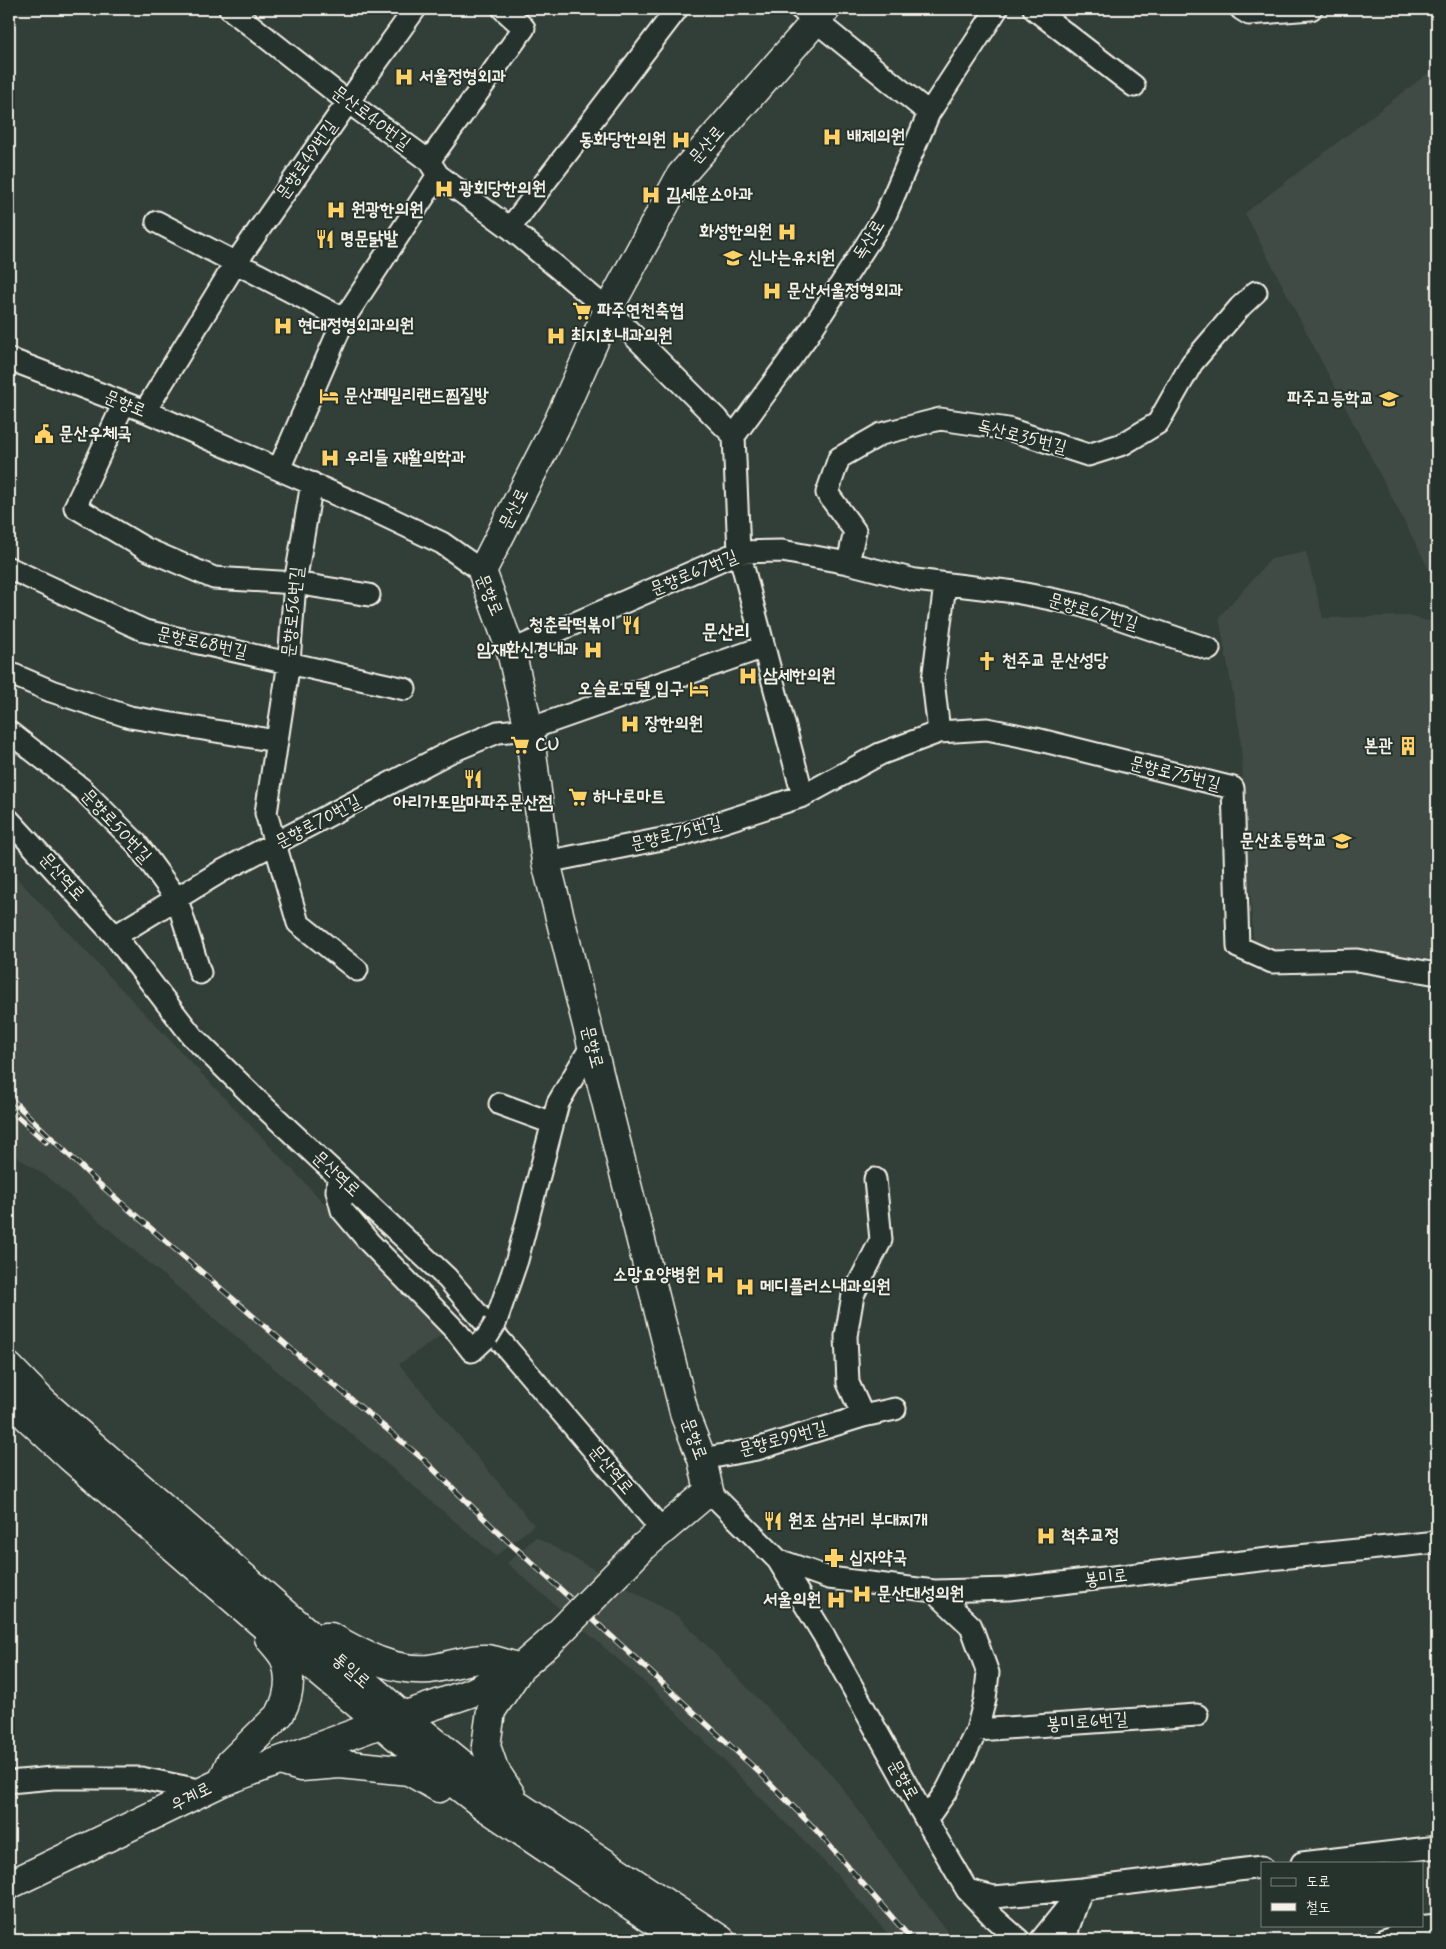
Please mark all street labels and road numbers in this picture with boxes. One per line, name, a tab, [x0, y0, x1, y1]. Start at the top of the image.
street label: 문산로40번길	[327, 80, 416, 156]
street label: 문향로49번길	[271, 115, 343, 204]
street label: 문산로	[684, 121, 730, 169]
street label: 독산로	[847, 215, 891, 265]
street label: 문향로	[100, 385, 150, 423]
street label: 독산로35번길	[975, 414, 1070, 460]
street label: 문산로	[493, 484, 535, 534]
street label: 문향로67번길	[647, 544, 742, 601]
street label: 문향로56번길	[276, 565, 310, 659]
street label: 문향로	[469, 570, 509, 620]
street label: 문향로67번길	[1045, 588, 1141, 636]
street label: 문향로68번길	[155, 622, 250, 664]
street label: 문향로75번길	[1127, 751, 1223, 797]
street label: 문향로50번길	[75, 784, 157, 869]
street label: 문향로70번길	[271, 789, 365, 855]
street label: 문향로75번길	[628, 811, 724, 857]
street label: 문산역로	[34, 847, 90, 907]
street label: 문향로	[575, 1023, 609, 1071]
street label: 문산역로	[307, 1145, 365, 1203]
street label: 문향로	[675, 1414, 713, 1464]
street label: 문향로99번길	[736, 1416, 830, 1462]
street label: 문산역로	[583, 1440, 639, 1500]
street label: 봉미로	[1083, 1563, 1129, 1593]
street label: 통일로	[327, 1648, 375, 1694]
street label: 봉미로6번길	[1045, 1707, 1129, 1737]
street label: 문향로	[882, 1755, 924, 1805]
street label: 우계로	[166, 1776, 216, 1818]

